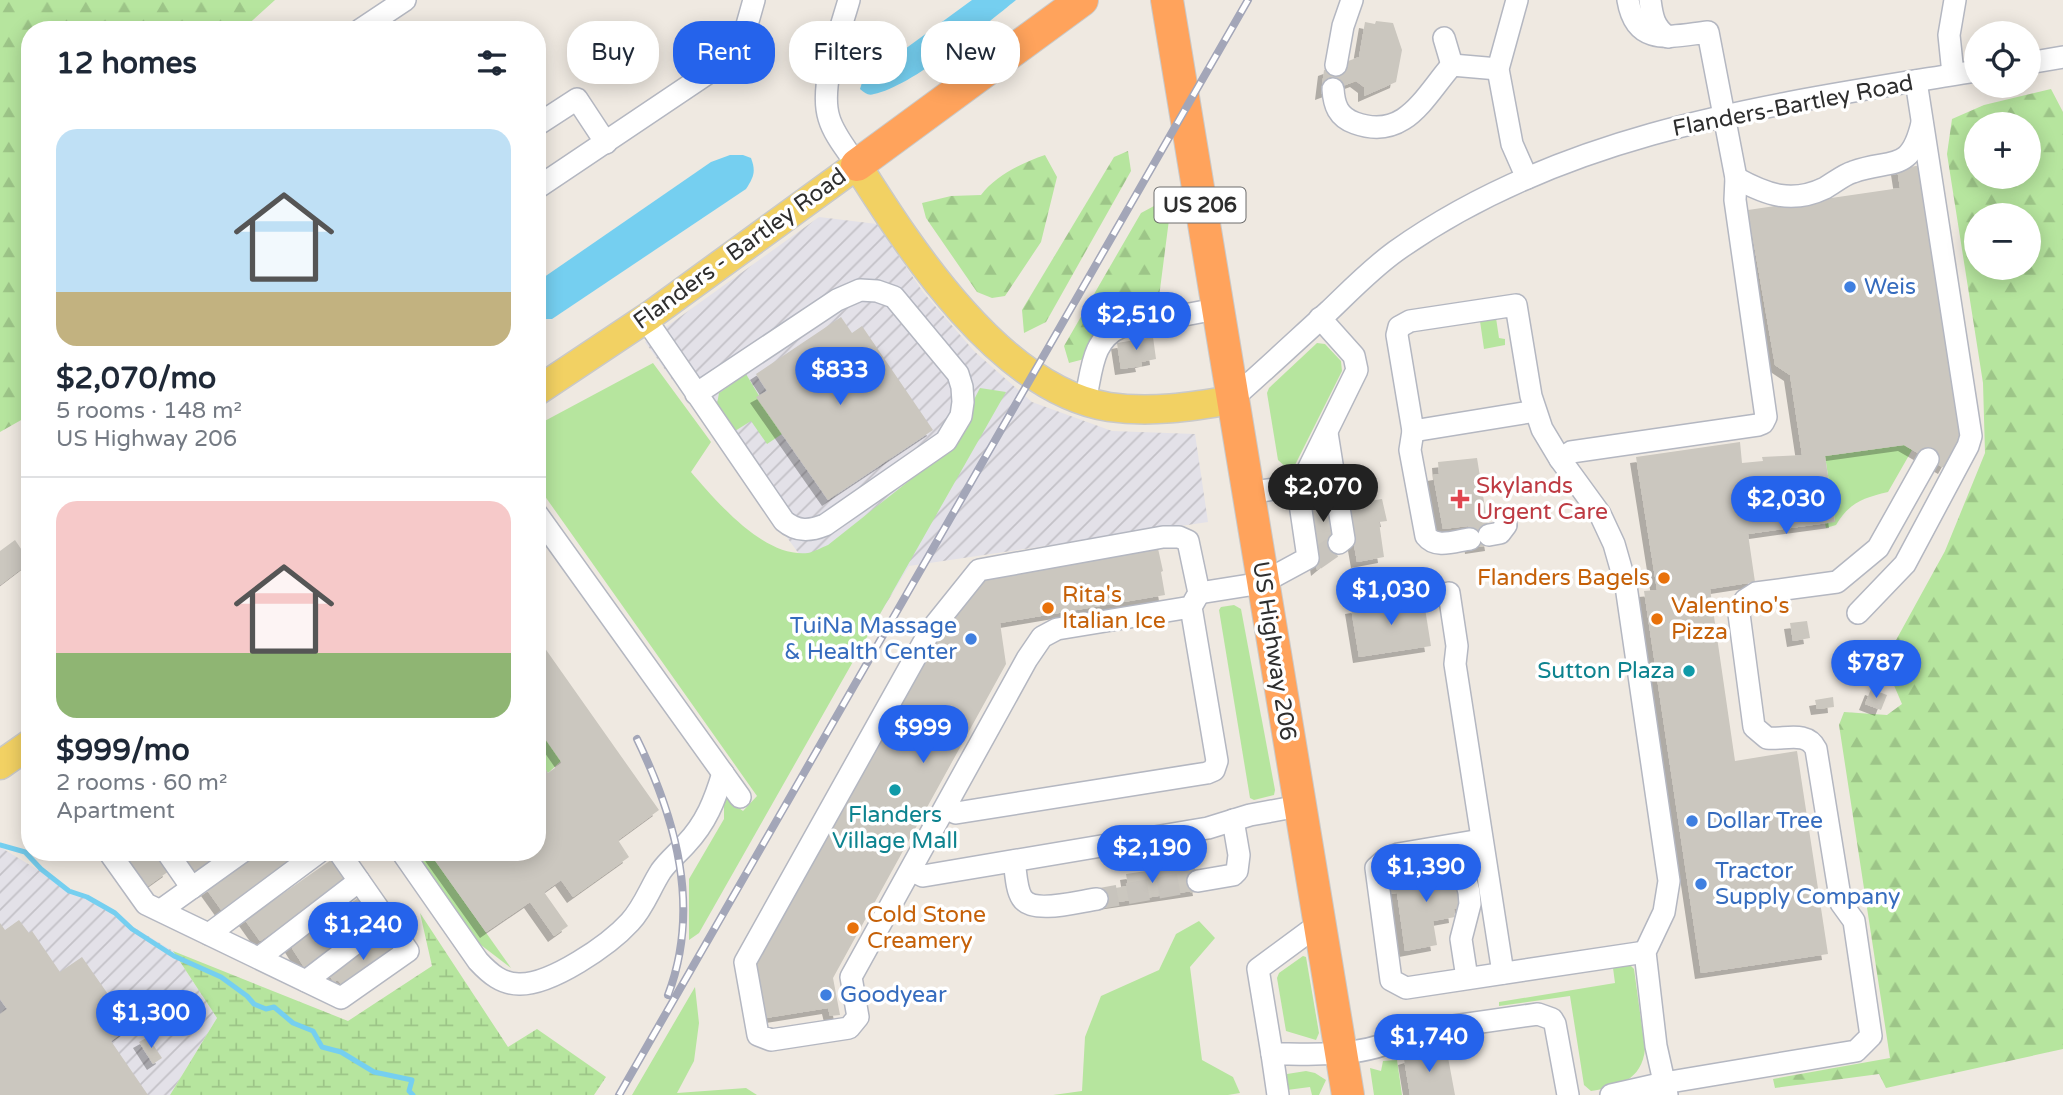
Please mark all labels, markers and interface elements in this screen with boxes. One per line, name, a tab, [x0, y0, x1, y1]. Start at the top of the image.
chip: Buy	[567, 21, 659, 84]
chip: Rent	[673, 21, 775, 84]
chip: Filters	[789, 21, 907, 84]
chip: New	[921, 21, 1020, 84]
map controls	[1964, 21, 2041, 280]
button: locate	[1964, 21, 2041, 98]
icon: filters	[473, 44, 511, 82]
text: 12 homes	[56, 45, 197, 82]
street label: Flanders-Bartley Road	[1670, 69, 1916, 143]
button: +	[1964, 112, 2041, 189]
street label: Flanders - Bartley Road	[628, 162, 852, 336]
icon: home	[221, 174, 347, 300]
road number: US 206	[1154, 188, 1246, 222]
button: −	[1964, 203, 2041, 280]
place label: Weis	[1864, 273, 1916, 301]
marker: Weis	[1842, 279, 1858, 295]
pin: $2,510	[1079, 292, 1193, 352]
text: $2,510	[1097, 301, 1175, 329]
pin: $833	[799, 348, 881, 407]
text: $833	[811, 356, 869, 384]
text: $2,070/mo	[56, 360, 216, 397]
text: 5 rooms · 148 m²	[56, 397, 242, 425]
text: US Highway 206	[56, 425, 237, 453]
pin: $2,070	[1266, 464, 1380, 524]
place label: Skylands Urgent Care	[1476, 472, 1608, 526]
text: $2,070	[1284, 473, 1362, 501]
pin: $2,030	[1729, 476, 1843, 536]
text: $2,030	[1747, 485, 1825, 513]
marker: Skylands Urgent Care	[1450, 489, 1470, 509]
icon: home	[221, 546, 347, 672]
street label: US Highway 206	[1246, 559, 1302, 743]
place label: Flanders Bagels	[1477, 564, 1650, 592]
pin: $1,030	[1334, 568, 1448, 627]
marker: Flanders Bagels	[1656, 570, 1672, 586]
text: $1,030	[1352, 576, 1430, 604]
place label: Rita's Italian Ice	[1062, 581, 1166, 635]
place label: Valentino's Pizza	[1671, 592, 1789, 646]
marker: Rita's Italian Ice	[1040, 600, 1056, 616]
marker: Valentino's Pizza	[1649, 611, 1665, 627]
place label: TuiNa Massage & Health Center	[784, 612, 957, 666]
marker: TuiNa Massage & Health Center	[963, 631, 979, 647]
pin: $787	[1835, 640, 1917, 700]
text: $787	[1847, 649, 1905, 677]
place label: Sutton Plaza	[1537, 657, 1675, 685]
marker: Sutton Plaza	[1681, 663, 1697, 679]
pin: $999	[882, 706, 964, 765]
text: $999	[894, 714, 952, 742]
text: $999/mo	[56, 732, 190, 769]
text: 2 rooms · 60 m²	[56, 769, 227, 797]
marker: Flanders Village Mall	[887, 782, 903, 798]
text: Apartment	[56, 797, 175, 825]
place label: Flanders Village Mall	[832, 801, 958, 855]
place label: Dollar Tree	[1706, 807, 1823, 835]
marker: Dollar Tree	[1684, 813, 1700, 829]
pin: $2,190	[1095, 826, 1209, 885]
text: $2,190	[1113, 834, 1191, 862]
pin: $1,390	[1369, 844, 1483, 904]
text: $1,390	[1387, 853, 1465, 881]
place label: Tractor Supply Company	[1715, 857, 1900, 911]
marker: Tractor Supply Company	[1693, 876, 1709, 892]
place label: Cold Stone Creamery	[867, 901, 986, 955]
pin: $1,240	[306, 902, 420, 962]
text: $1,240	[324, 911, 402, 939]
marker: Cold Stone Creamery	[845, 920, 861, 936]
place label: Goodyear	[840, 981, 947, 1009]
marker: Goodyear	[818, 987, 834, 1003]
pin: $1,300	[94, 990, 208, 1050]
text: $1,300	[112, 999, 190, 1027]
pin: $1,740	[1372, 1014, 1486, 1074]
text: $1,740	[1390, 1023, 1468, 1051]

